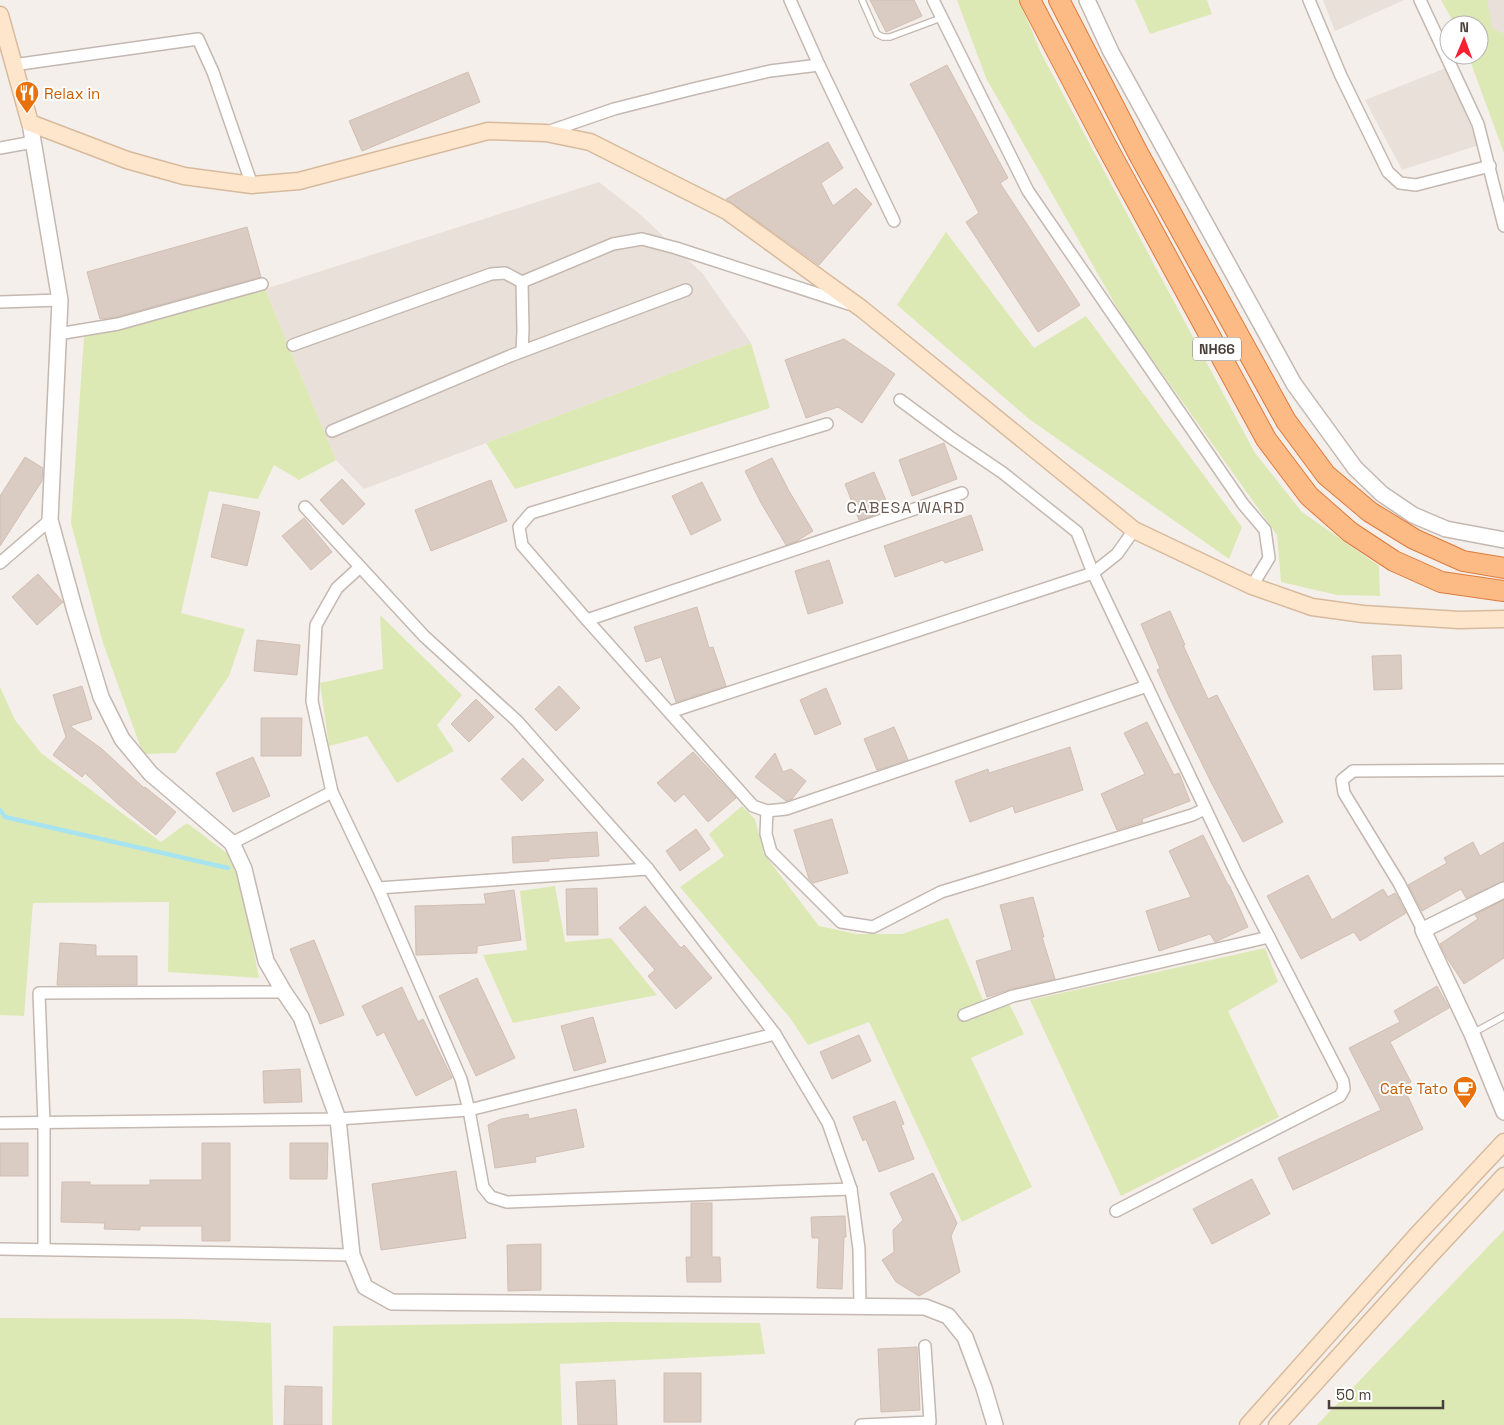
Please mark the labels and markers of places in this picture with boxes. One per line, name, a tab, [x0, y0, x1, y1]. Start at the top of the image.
restaurant icon: Relax in	[14, 80, 40, 114]
place label: Relax in	[44, 84, 100, 103]
cafe icon: Cafe Tato	[1452, 1075, 1478, 1109]
place label: Cafe Tato	[1380, 1079, 1448, 1098]

